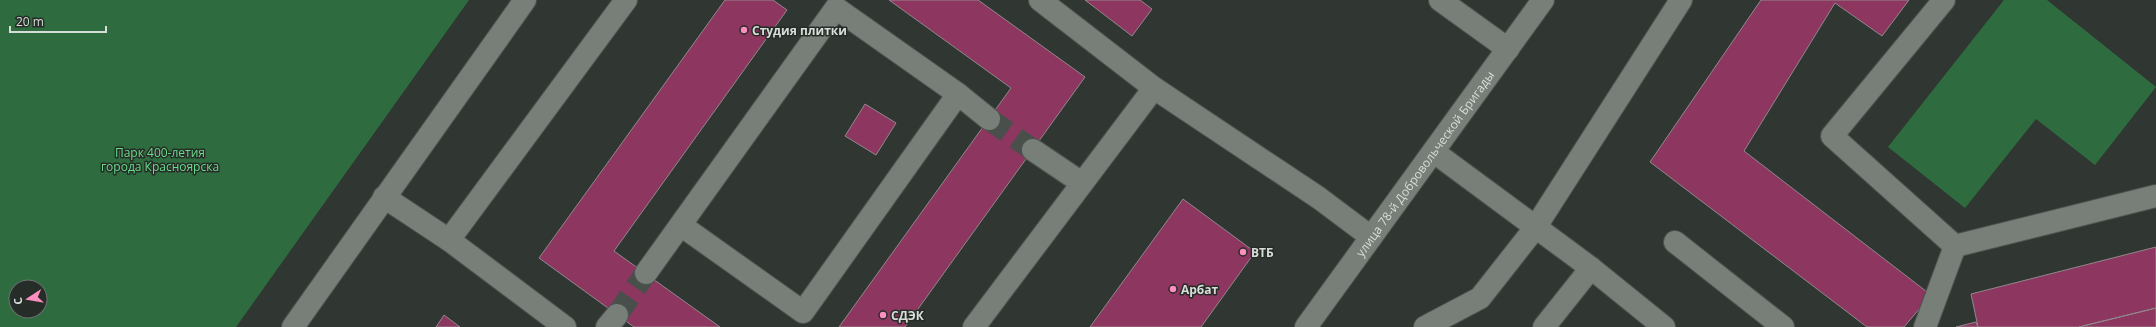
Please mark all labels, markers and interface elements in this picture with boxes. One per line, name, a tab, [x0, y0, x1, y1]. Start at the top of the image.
scale bar	[10, 8, 106, 34]
text: 20 m	[16, 13, 44, 30]
place label: Студия плитки	[752, 22, 847, 39]
marker: Студия плитки	[739, 25, 749, 35]
street label: улица 78-й Добровольческой Бригады	[1351, 67, 1498, 260]
park label: Парк 400-летия города Красноярска	[101, 144, 219, 175]
place label: ВТБ	[1251, 244, 1274, 261]
marker: ВТБ	[1238, 247, 1248, 257]
north arrow	[8, 279, 48, 319]
place label: Арбат	[1181, 281, 1219, 298]
marker: Арбат	[1168, 284, 1178, 294]
text: С	[10, 296, 26, 306]
place label: СДЭК	[891, 307, 925, 324]
marker: СДЭК	[878, 310, 888, 320]

